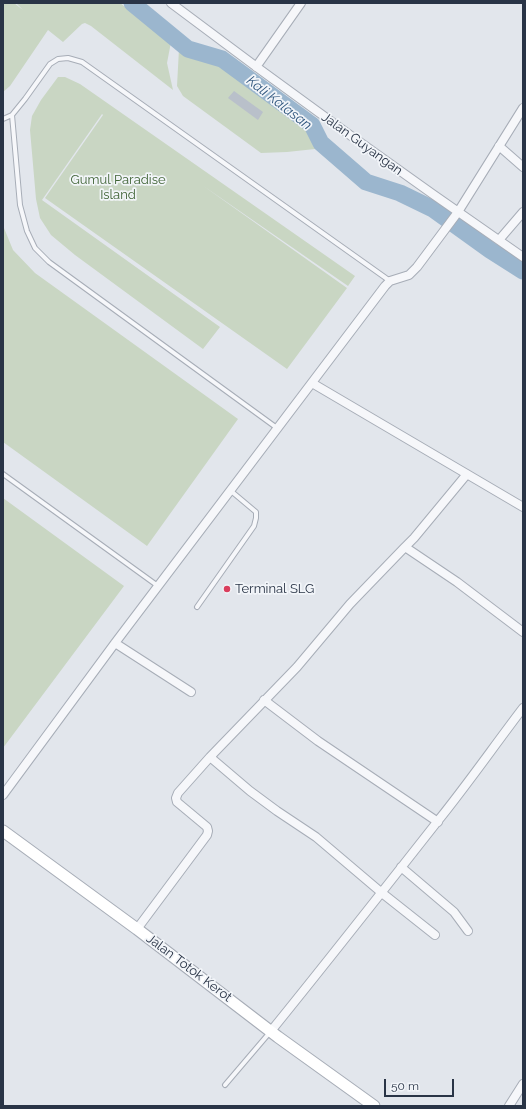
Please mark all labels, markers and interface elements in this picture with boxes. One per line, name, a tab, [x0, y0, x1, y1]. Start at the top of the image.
water label: Kali Kalasan	[243, 72, 315, 134]
street label: Jalan Guyangan	[319, 109, 405, 179]
park label: Gumul Paradise Island	[70, 172, 166, 203]
place label: Terminal SLG	[235, 581, 314, 597]
marker: Terminal SLG	[222, 584, 232, 594]
street label: Jalan Totok Kerot	[143, 931, 235, 1005]
scale bar	[386, 1071, 456, 1097]
text: 50 m	[391, 1079, 419, 1093]

